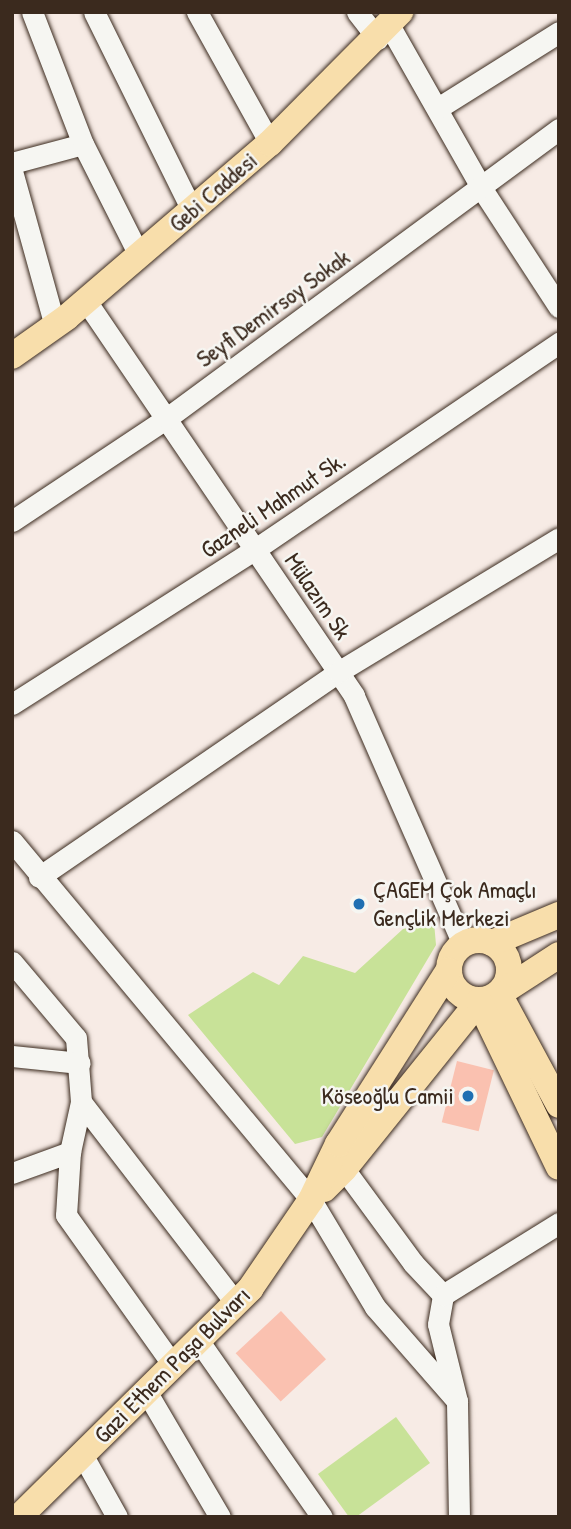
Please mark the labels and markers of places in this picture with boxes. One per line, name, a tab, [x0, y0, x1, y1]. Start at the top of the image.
place label: ÇAGEM Çok Amaçlı Gençlik Merkezi	[373, 876, 537, 932]
marker: ÇAGEM Çok Amaçlı Gençlik Merkezi	[351, 896, 367, 912]
place label: Köseoğlu Camii	[321, 1082, 454, 1110]
marker: Köseoğlu Camii	[460, 1088, 476, 1104]

